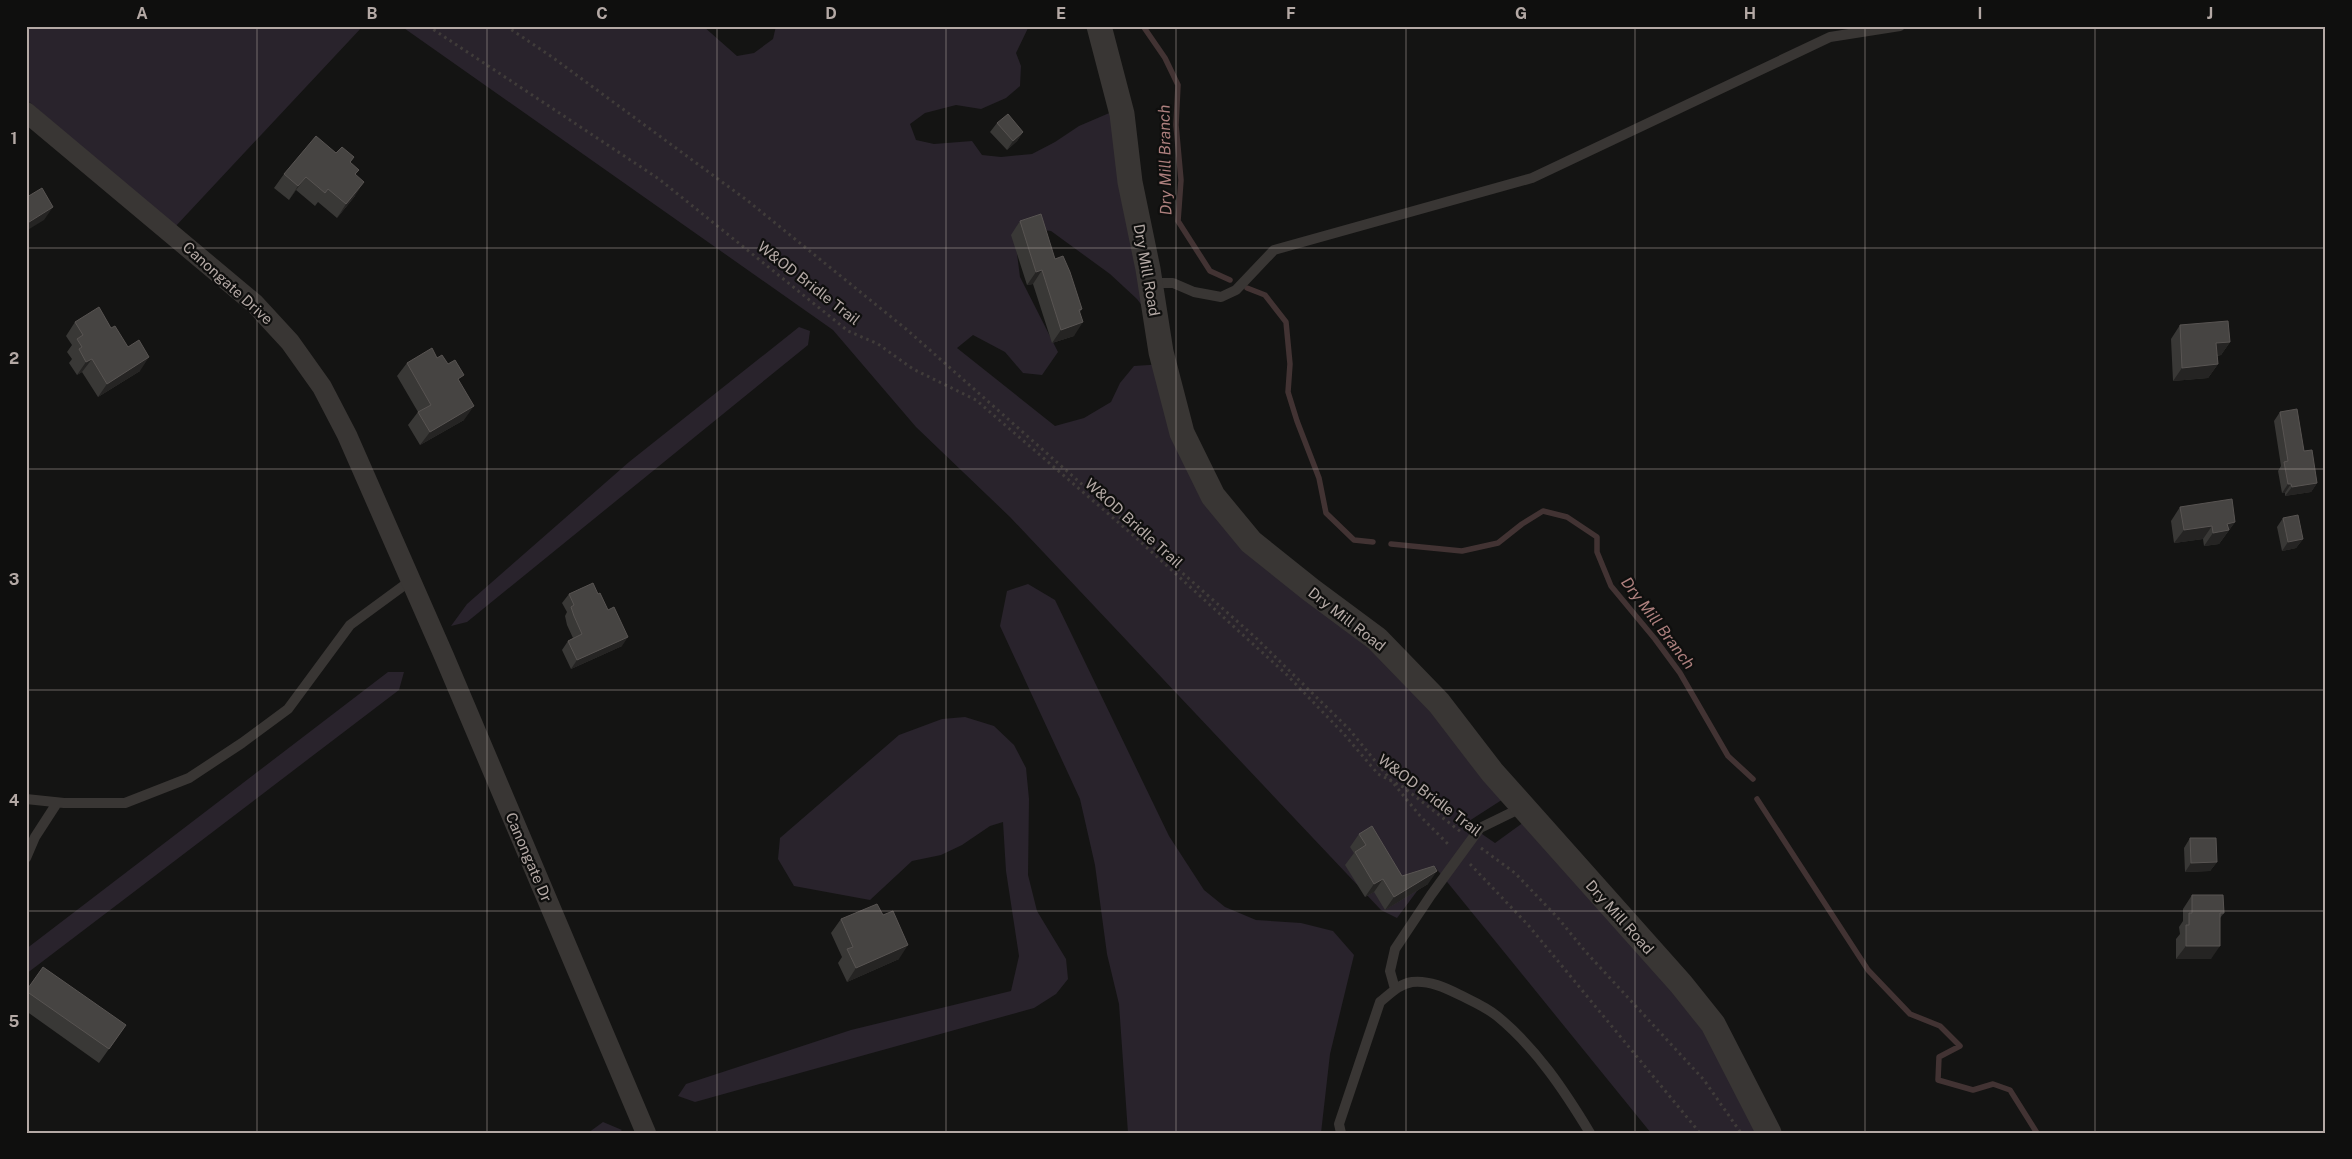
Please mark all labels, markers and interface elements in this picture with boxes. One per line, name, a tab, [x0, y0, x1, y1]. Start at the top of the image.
text: A	[136, 4, 148, 23]
text: B	[367, 4, 378, 23]
text: C	[596, 4, 608, 23]
text: D	[825, 4, 837, 23]
text: E	[1056, 4, 1066, 23]
text: F	[1286, 4, 1296, 23]
text: G	[1515, 4, 1527, 23]
text: H	[1744, 4, 1756, 23]
text: I	[1978, 4, 1982, 23]
text: J	[2207, 4, 2213, 23]
water label: Dry Mill Branch	[1155, 105, 1175, 215]
text: 1	[11, 129, 17, 148]
street label: Dry Mill Road	[1131, 223, 1163, 317]
street label: Canongate Drive	[180, 238, 276, 328]
street label: W&OD Bridle Trail	[754, 238, 864, 328]
text: 2	[9, 349, 19, 368]
street label: W&OD Bridle Trail	[1082, 475, 1186, 571]
text: 3	[9, 570, 19, 589]
water label: Dry Mill Branch	[1617, 573, 1699, 673]
street label: Dry Mill Road	[1305, 584, 1389, 654]
street label: W&OD Bridle Trail	[1375, 751, 1485, 839]
text: 4	[9, 791, 20, 810]
street label: Canongate Dr	[503, 810, 556, 904]
street label: Dry Mill Road	[1582, 877, 1658, 957]
text: 5	[9, 1012, 20, 1031]

